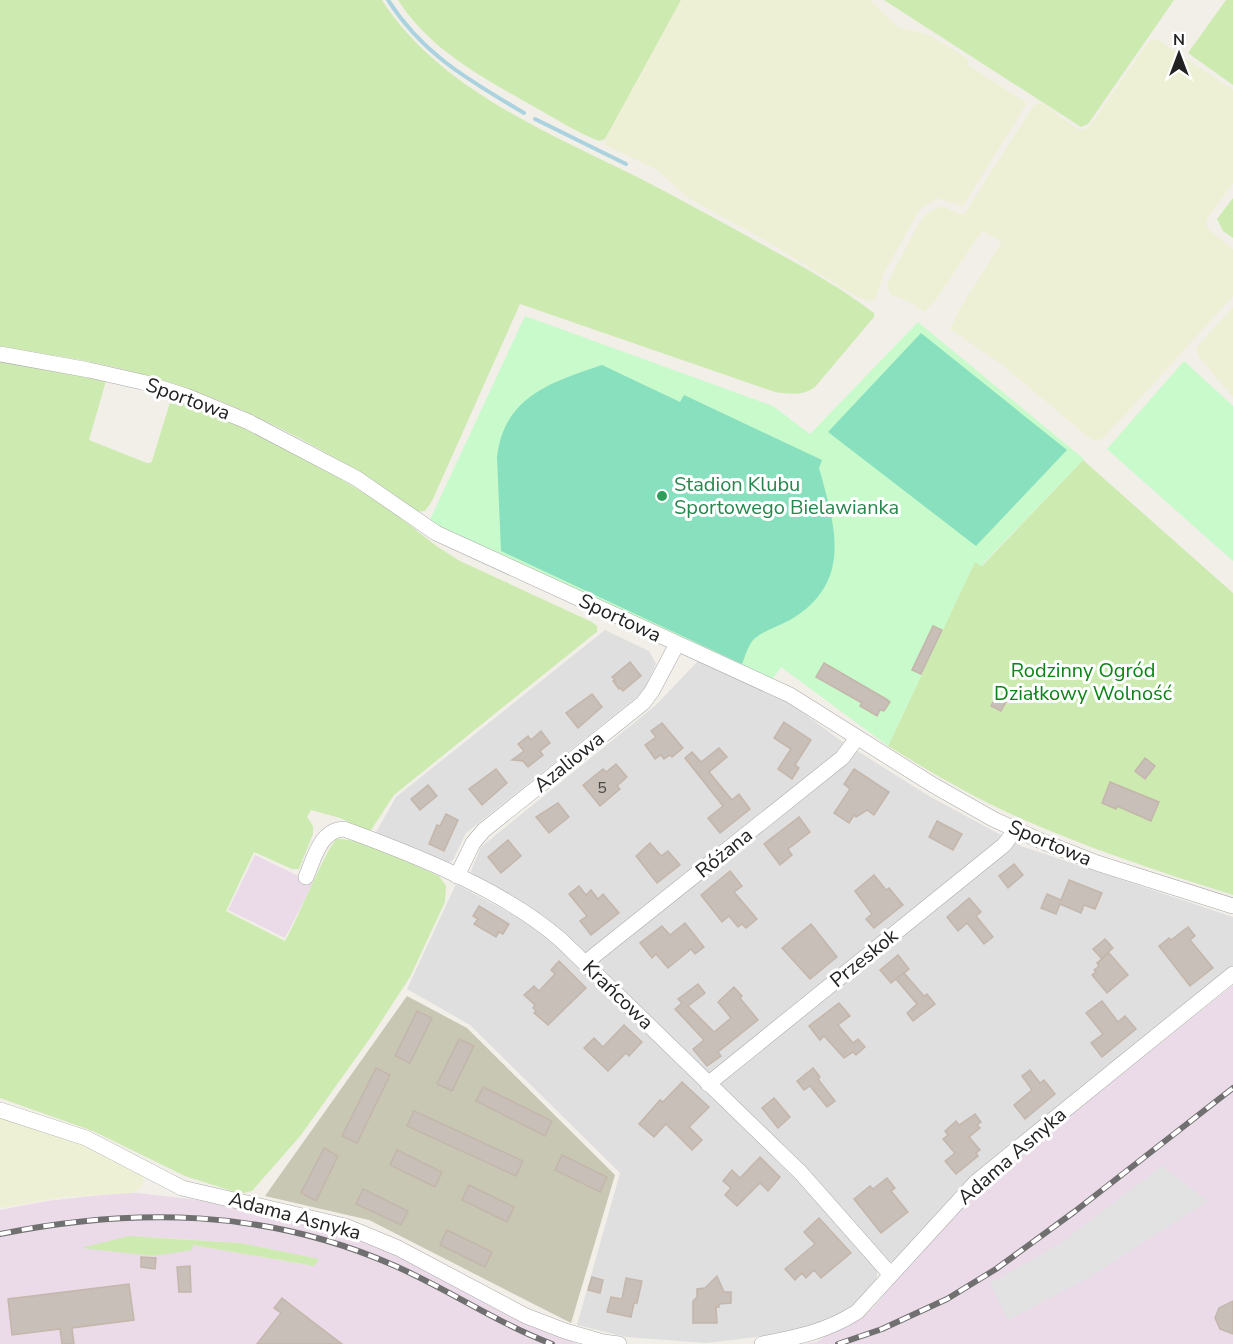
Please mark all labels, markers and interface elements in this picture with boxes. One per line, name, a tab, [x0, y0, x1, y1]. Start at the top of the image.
north arrow	[1149, 24, 1209, 84]
text: N	[1173, 29, 1185, 51]
street label: Sportowa	[142, 371, 234, 427]
place label: Stadion Klubu Sportowego Bielawianka	[674, 471, 899, 521]
marker: Stadion Klubu Sportowego Bielawianka	[655, 489, 669, 503]
street label: Sportowa	[574, 587, 666, 649]
park label: Rodzinny Ogród Działkowy Wolność	[994, 657, 1172, 707]
street label: Azaliowa	[528, 725, 610, 799]
house number: 5	[597, 777, 607, 799]
street label: Sportowa	[1004, 813, 1096, 873]
street label: Różana	[690, 822, 758, 884]
street label: Przeskok	[824, 922, 904, 994]
street label: Krańcowa	[577, 954, 659, 1036]
street label: Adama Asnyka	[952, 1101, 1072, 1211]
street label: Adama Asnyka	[226, 1185, 364, 1247]

